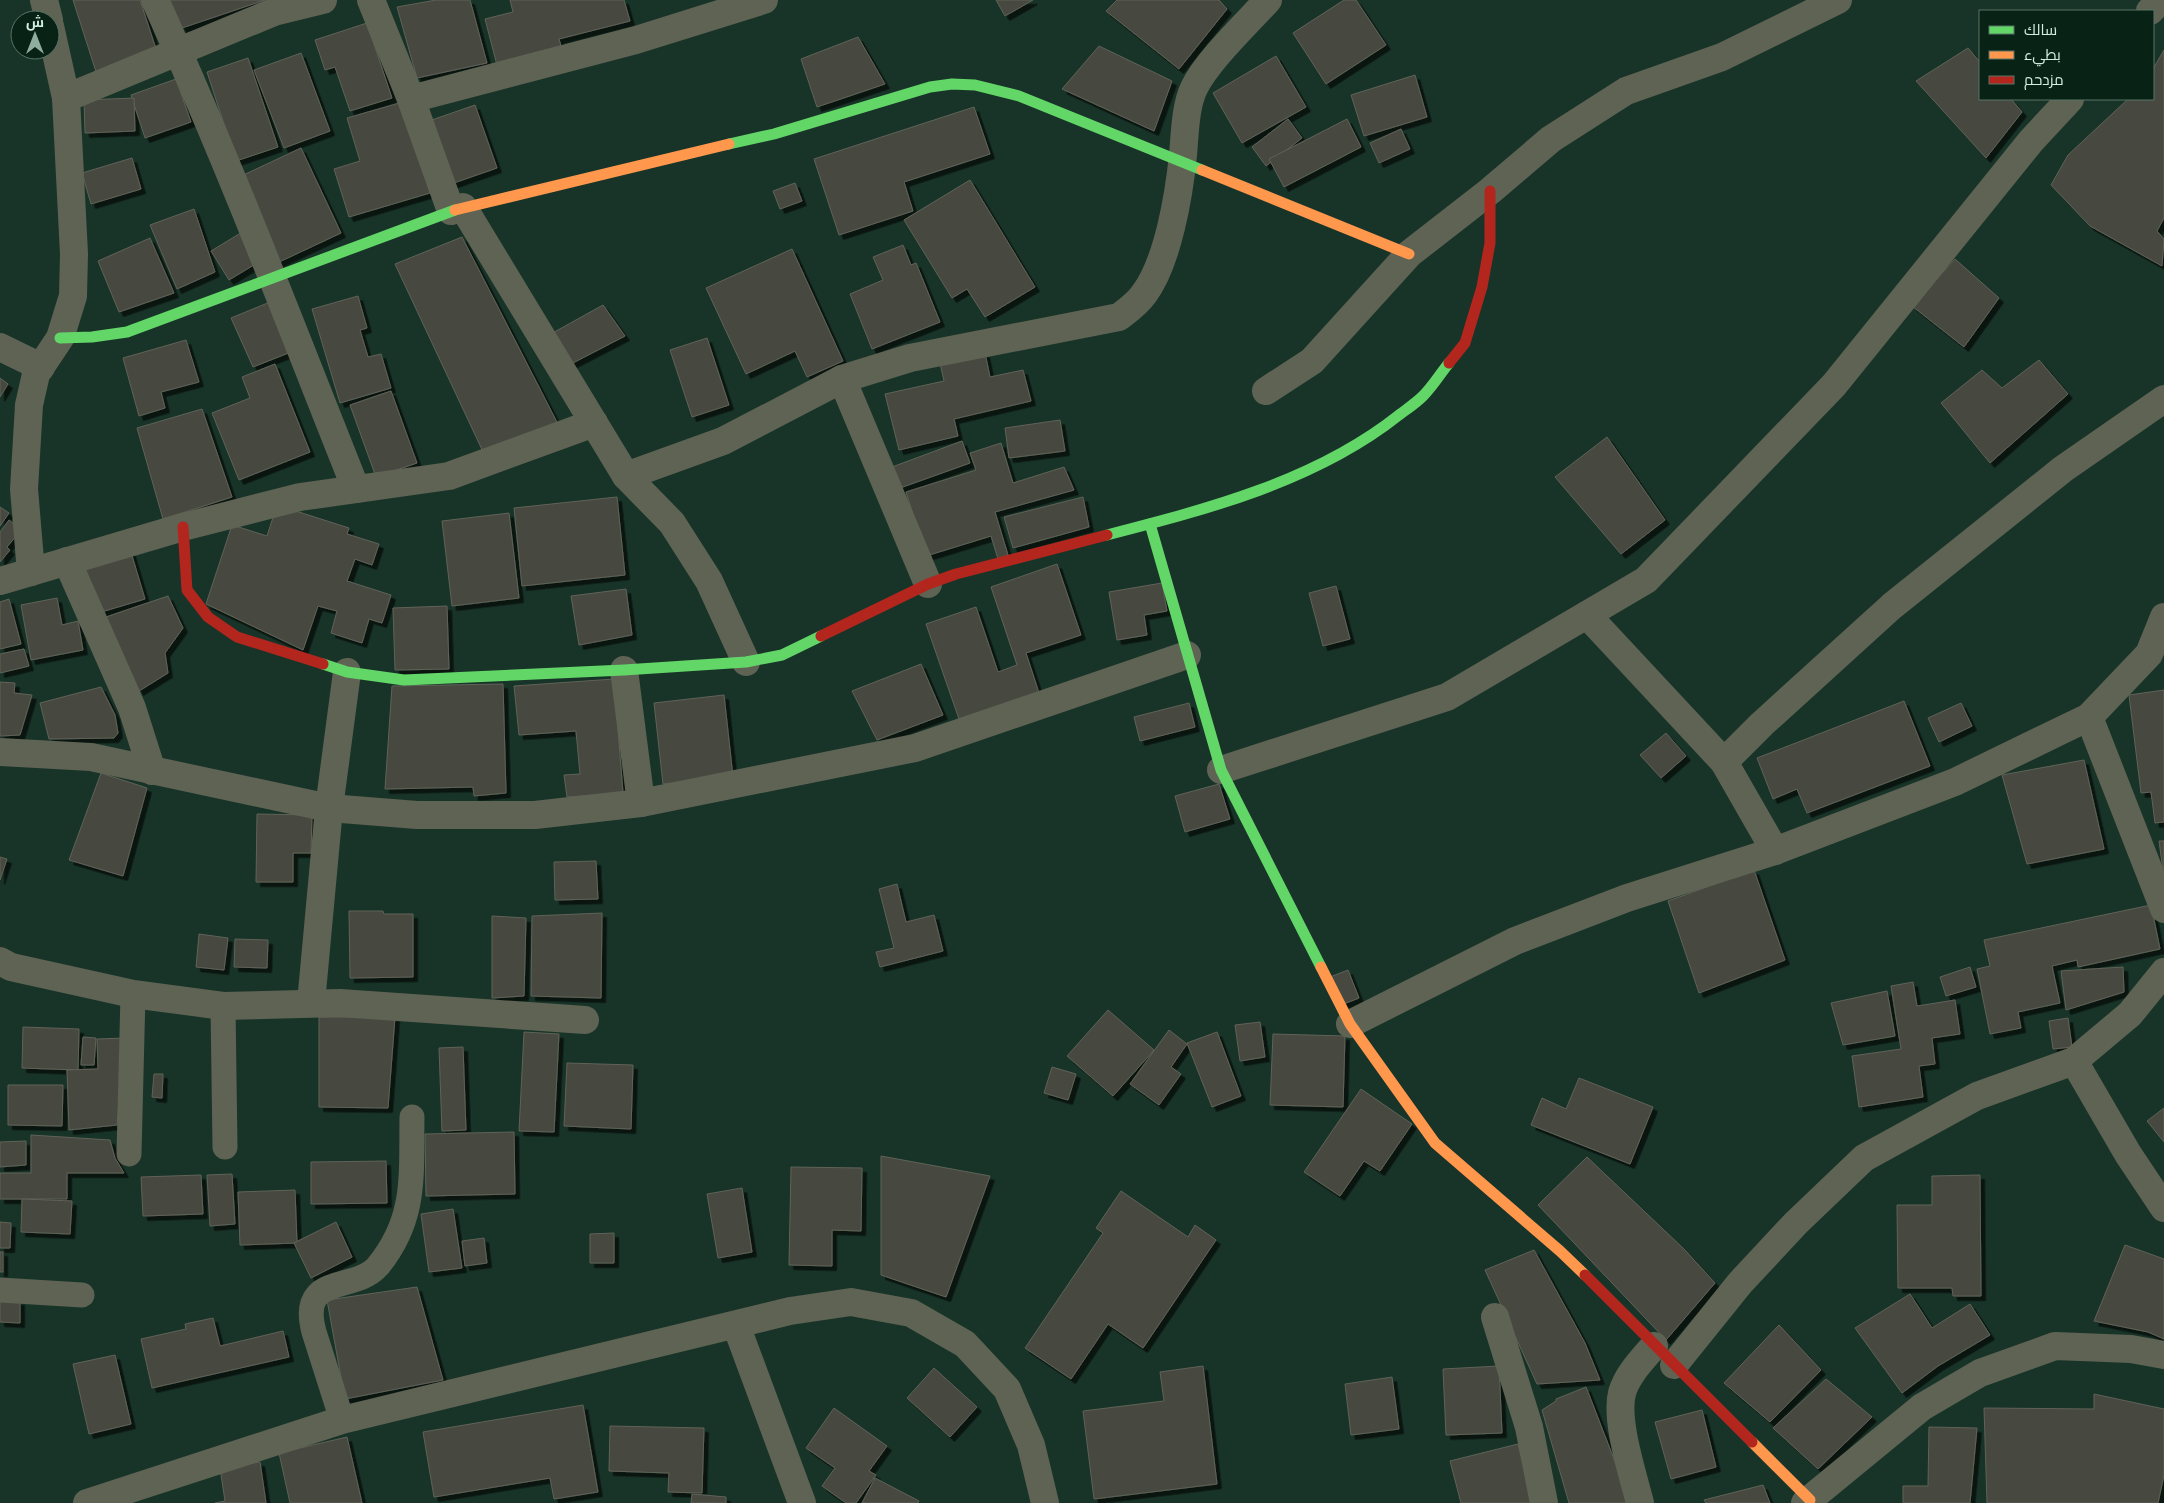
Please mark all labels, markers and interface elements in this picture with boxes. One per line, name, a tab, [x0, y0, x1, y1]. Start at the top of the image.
north arrow	[10, 10, 60, 60]
legend	[1979, 10, 2154, 100]
text: ش	[26, 13, 44, 31]
text: سالك	[2024, 19, 2057, 40]
text: بطيء	[2024, 44, 2061, 67]
text: مزدحم	[2024, 69, 2064, 90]

